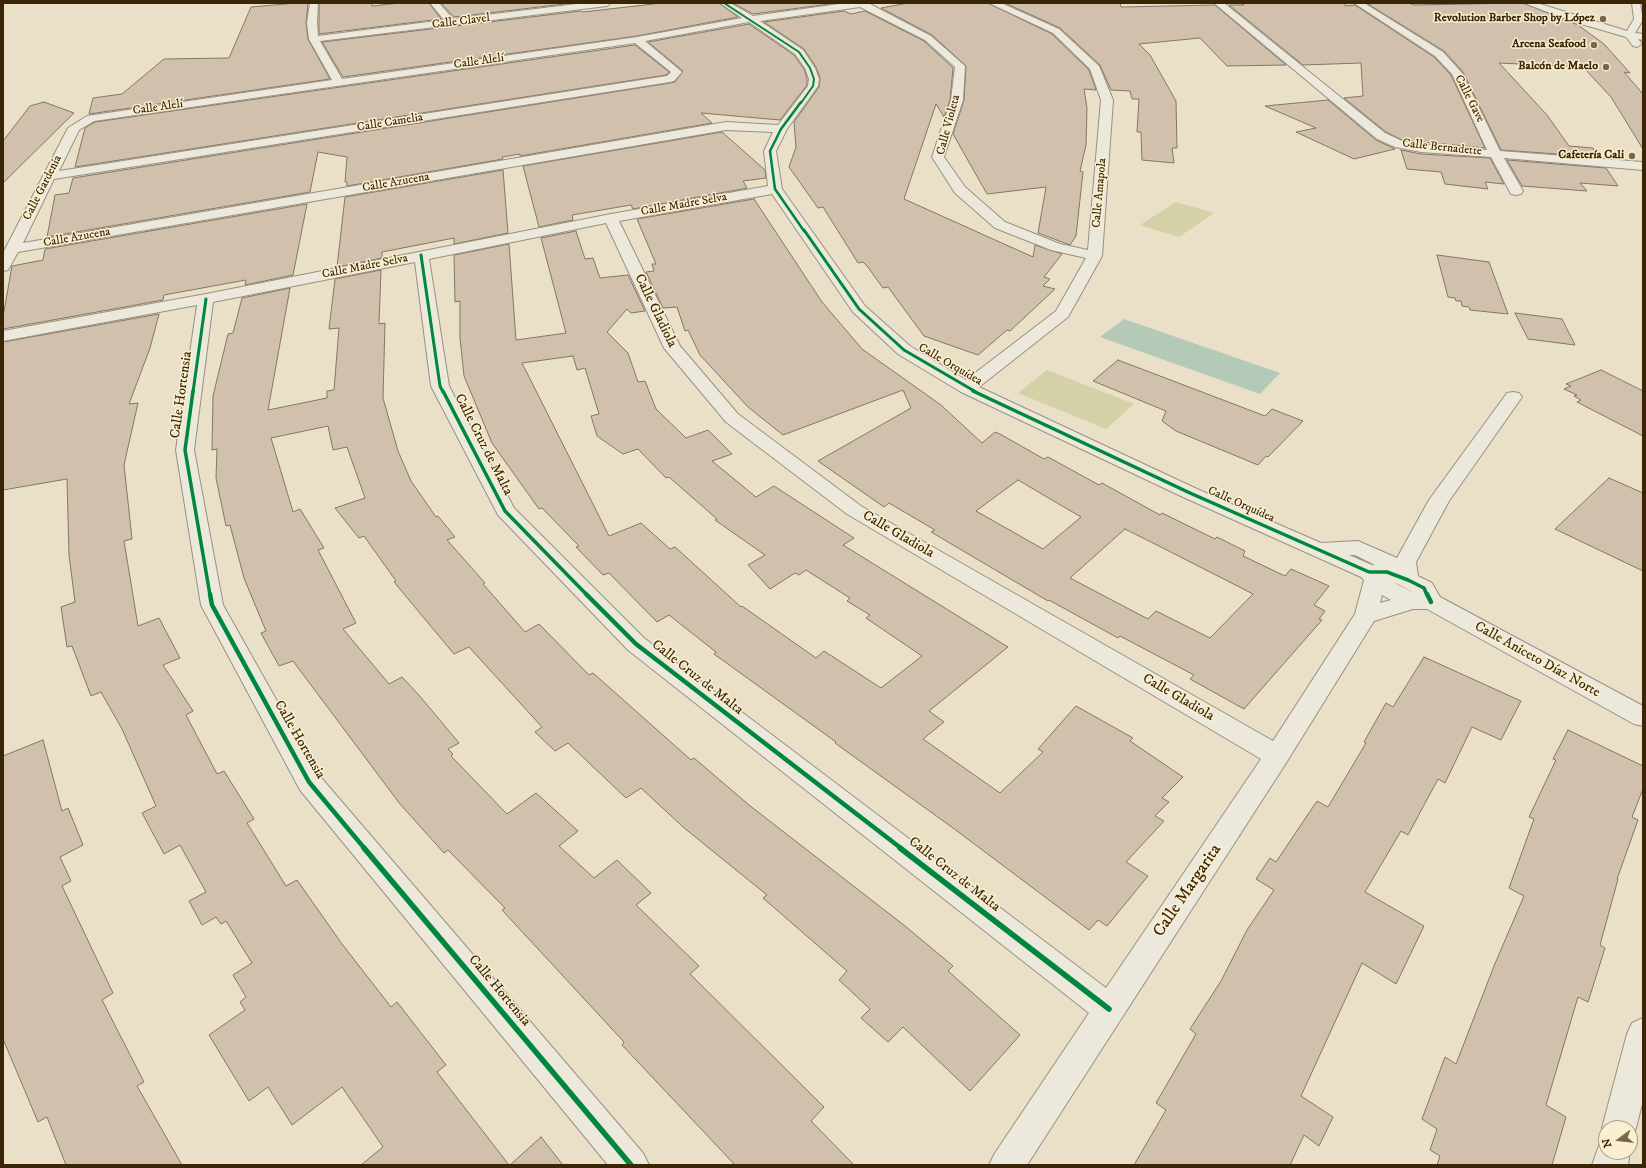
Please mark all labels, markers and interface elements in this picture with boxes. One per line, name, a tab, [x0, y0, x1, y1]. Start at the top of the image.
street label: Calle Clavel	[431, 11, 491, 33]
place label: Revolution Barber Shop by López	[1434, 12, 1595, 26]
marker: Revolution Barber Shop by López	[1598, 14, 1608, 24]
place label: Arcena Seafood	[1512, 38, 1586, 52]
marker: Arcena Seafood	[1589, 40, 1599, 50]
street label: Calle Alelí	[453, 51, 505, 73]
place label: Balcón de Maelo	[1518, 60, 1598, 74]
marker: Balcón de Maelo	[1601, 62, 1611, 72]
street label: Calle Gave	[1451, 73, 1487, 125]
street label: Calle Violeta	[934, 93, 964, 157]
street label: Calle Alelí	[132, 97, 184, 119]
street label: Calle Camelia	[356, 111, 424, 135]
street label: Calle Bernadette	[1402, 137, 1482, 159]
place label: Cafetería Cali	[1558, 149, 1624, 163]
marker: Cafetería Cali	[1627, 151, 1637, 161]
street label: Calle Gardenia	[20, 153, 66, 223]
street label: Calle Amapola	[1090, 157, 1110, 229]
street label: Calle Azucena	[361, 170, 431, 196]
street label: Calle Madre Selva	[640, 190, 728, 220]
street label: Calle Azucena	[42, 225, 112, 251]
street label: Calle Madre Selva	[321, 252, 409, 282]
street label: Calle Gladiola	[630, 271, 680, 351]
street label: Calle Orquídea	[915, 341, 985, 389]
street label: Calle Hortensia	[168, 350, 196, 440]
street label: Calle Cruz de Malta	[450, 391, 516, 499]
street label: Calle Orquídea	[1205, 484, 1277, 526]
street label: Calle Gladiola	[859, 508, 937, 562]
street label: Calle Aniceto Díaz Norte	[1471, 619, 1603, 701]
street label: Calle Cruz de Malta	[648, 637, 746, 719]
street label: Calle Gladiola	[1139, 671, 1217, 725]
street label: Calle Hortensia	[270, 698, 328, 782]
street label: Calle Cruz de Malta	[905, 834, 1003, 916]
street label: Calle Margarita	[1150, 841, 1226, 941]
street label: Calle Hortensia	[464, 952, 534, 1030]
north arrow	[1598, 1120, 1638, 1160]
text: N	[1599, 1137, 1615, 1149]

